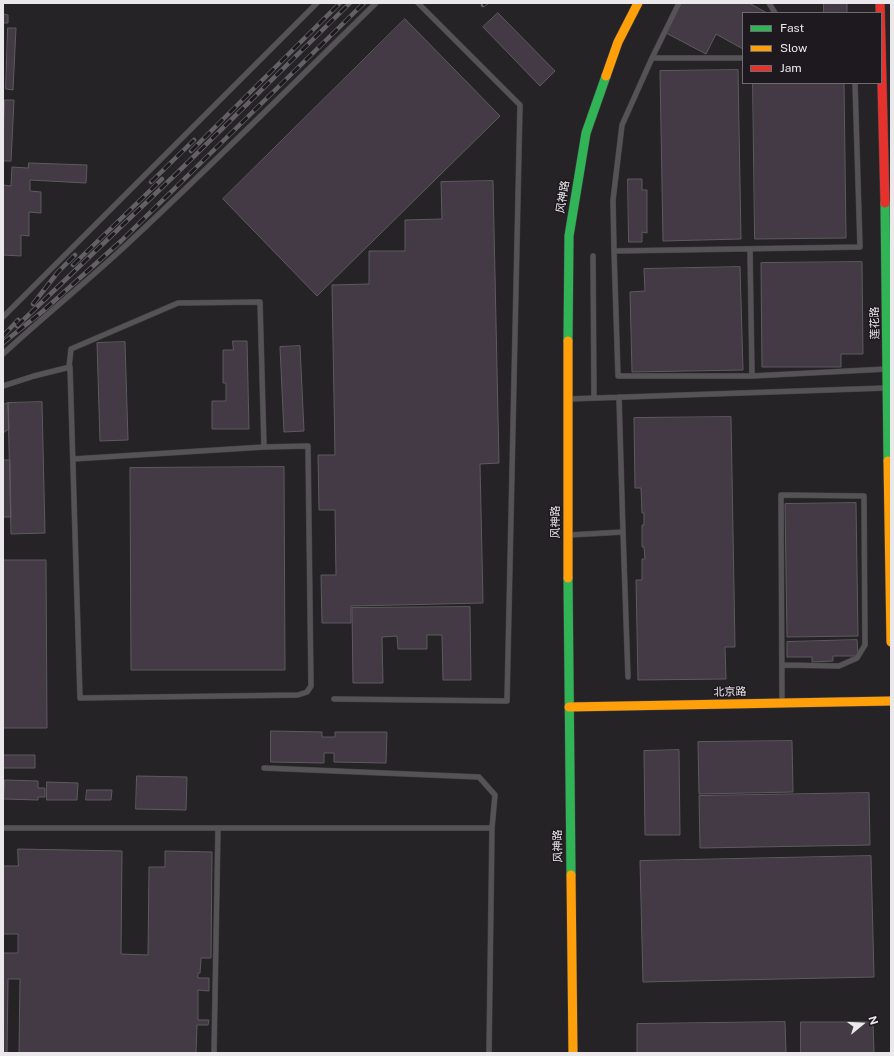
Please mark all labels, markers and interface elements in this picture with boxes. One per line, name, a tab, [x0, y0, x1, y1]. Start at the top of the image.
legend	[742, 12, 882, 84]
text: Fast	[780, 21, 804, 35]
text: Slow	[780, 41, 807, 55]
text: Jam	[780, 61, 802, 75]
street label: 风神路	[554, 180, 572, 214]
street label: 莲花路	[868, 306, 882, 340]
street label: 风神路	[549, 506, 563, 538]
street label: 北京路	[713, 685, 747, 699]
street label: 风神路	[551, 829, 565, 863]
north arrow	[842, 1004, 882, 1044]
text: N	[866, 1014, 880, 1026]

